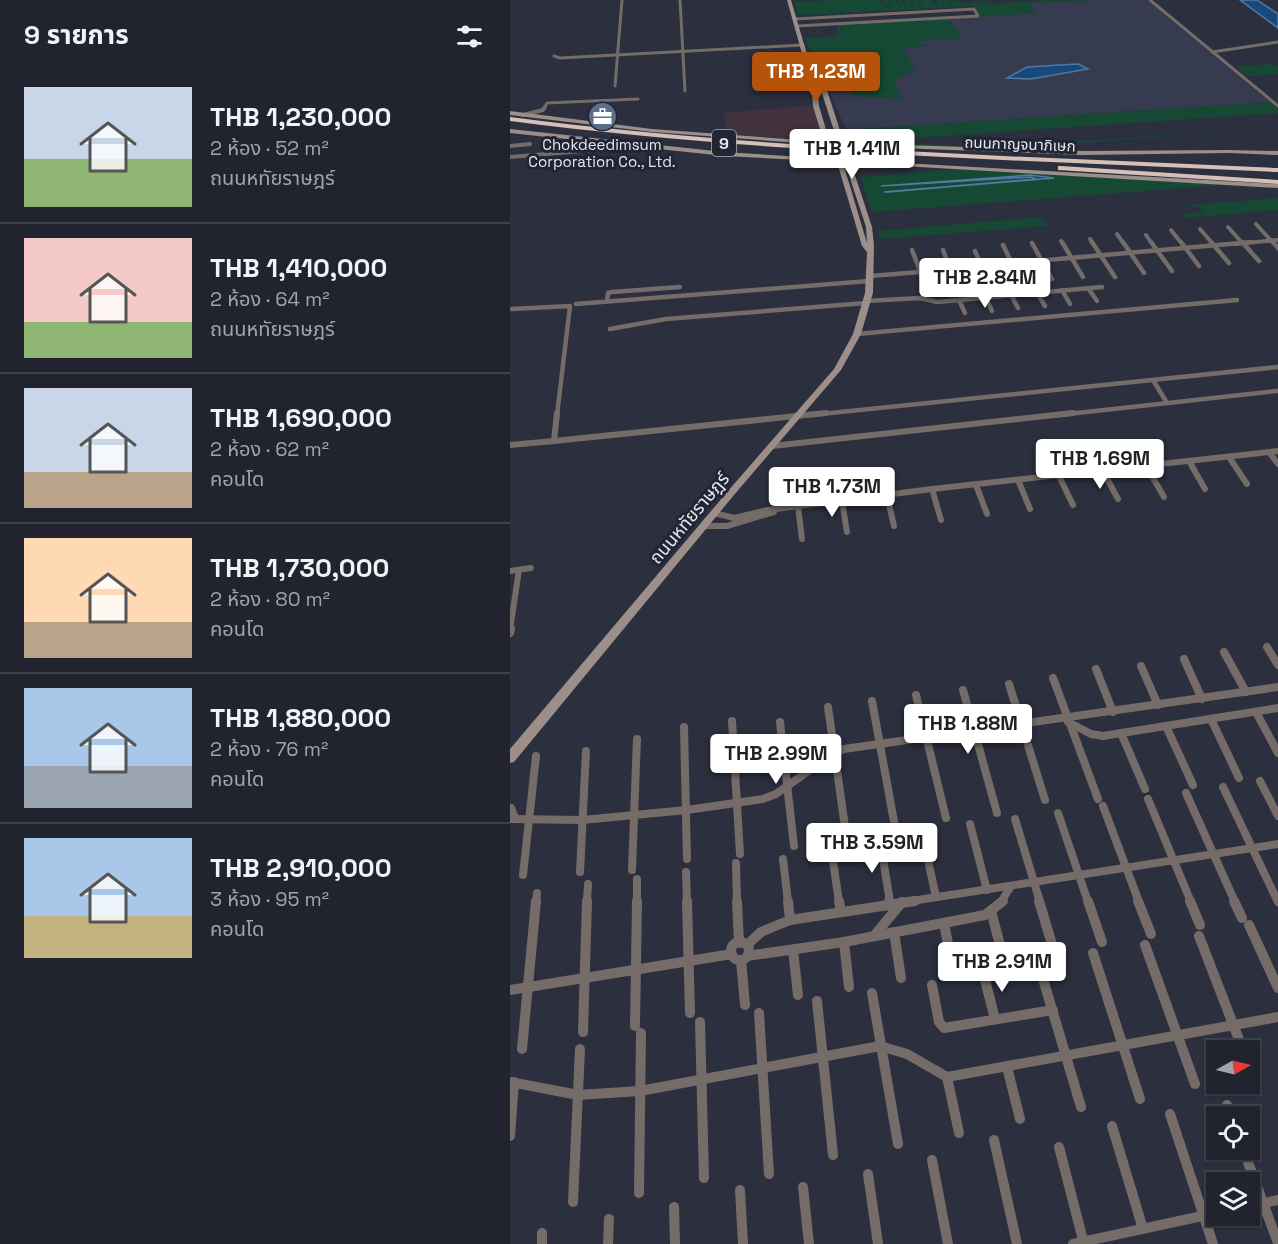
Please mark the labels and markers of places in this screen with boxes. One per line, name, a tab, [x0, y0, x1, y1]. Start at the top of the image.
pin: THB 1.23M	[747, 52, 885, 103]
office icon: Chokdeedimsum Corporation Co., Ltd.	[586, 101, 618, 133]
pin: THB 1.41M	[783, 129, 921, 180]
place label: Chokdeedimsum Corporation Co., Ltd.	[528, 135, 676, 171]
pin: THB 2.84M	[916, 258, 1054, 309]
pin: THB 1.69M	[1031, 439, 1169, 490]
pin: THB 1.73M	[763, 467, 901, 518]
pin: THB 1.88M	[899, 704, 1037, 755]
pin: THB 2.99M	[707, 734, 845, 785]
pin: THB 3.59M	[803, 823, 941, 874]
pin: THB 2.91M	[933, 942, 1071, 993]

